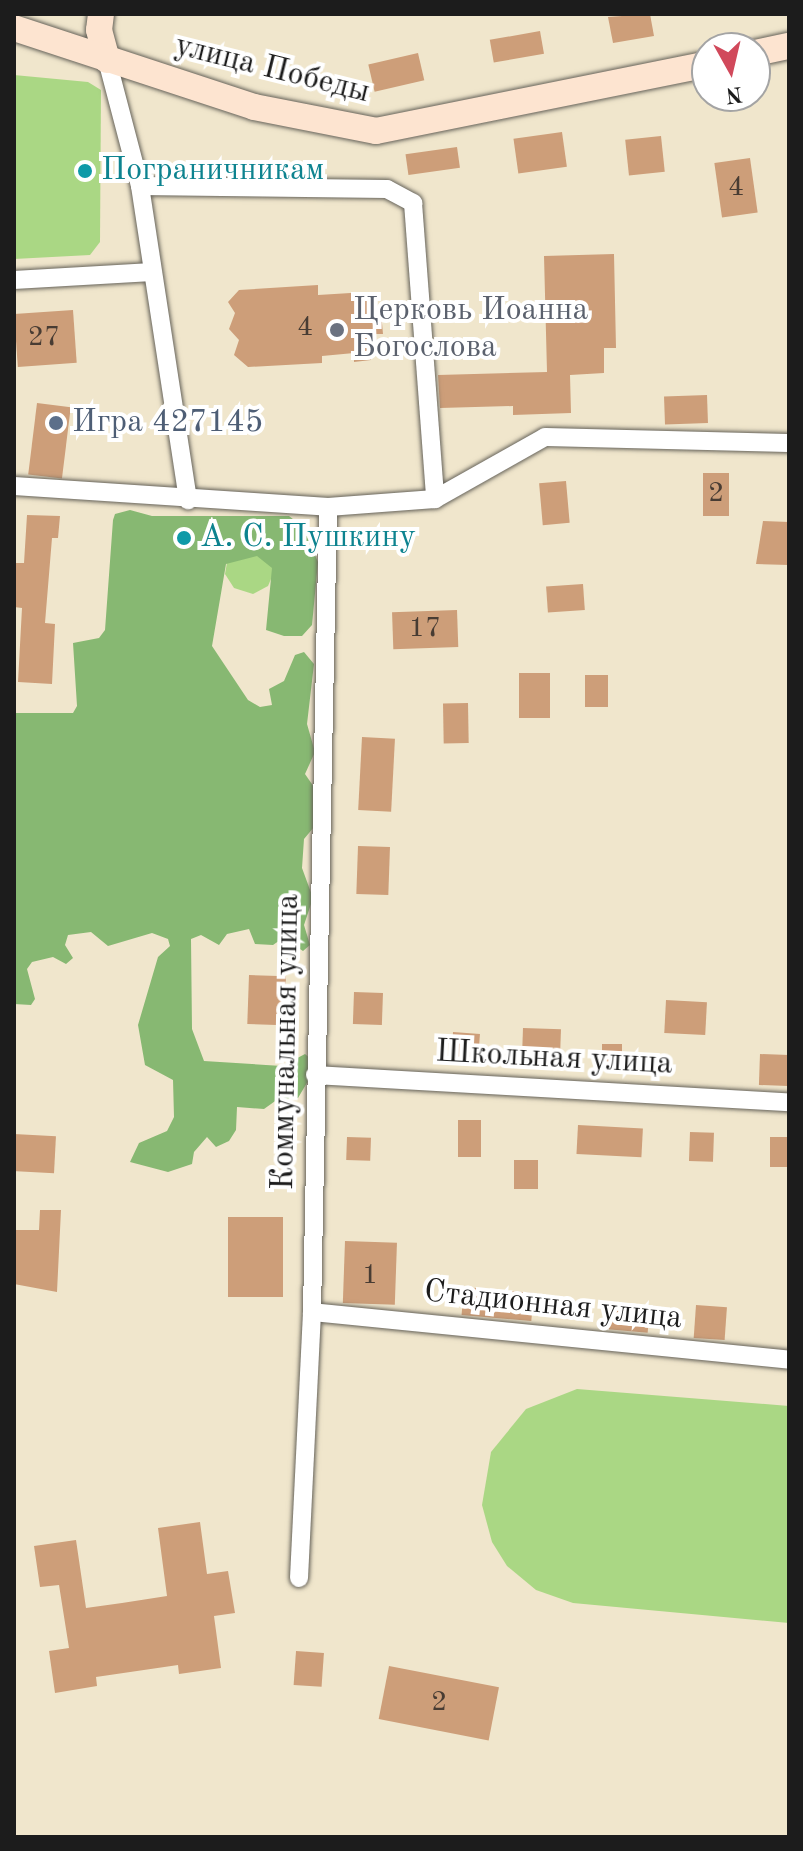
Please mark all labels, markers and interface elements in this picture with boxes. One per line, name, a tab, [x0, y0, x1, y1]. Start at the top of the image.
street label: улица Победы	[171, 27, 373, 113]
north arrow	[691, 32, 771, 112]
text: N	[724, 82, 744, 106]
place label: Пограничникам	[101, 152, 324, 190]
marker: Пограничникам	[76, 162, 94, 180]
house number: 4	[728, 171, 744, 205]
place label: Церковь Иоанна Богослова	[353, 293, 588, 368]
house number: 4	[297, 311, 313, 345]
house number: 27	[28, 321, 60, 355]
marker: Церковь Иоанна Богослова	[328, 321, 346, 339]
place label: Игра 427145	[72, 404, 263, 442]
marker: Игра 427145	[47, 414, 65, 432]
house number: 2	[708, 477, 724, 511]
place label: А. С. Пушкину	[200, 519, 416, 557]
marker: А. С. Пушкину	[175, 529, 193, 547]
house number: 17	[409, 612, 441, 646]
street label: Коммунальная улица	[265, 893, 309, 1191]
street label: Школьная улица	[434, 1034, 674, 1084]
house number: 1	[362, 1259, 378, 1293]
street label: Стадионная улица	[422, 1273, 684, 1339]
house number: 2	[431, 1686, 447, 1720]

